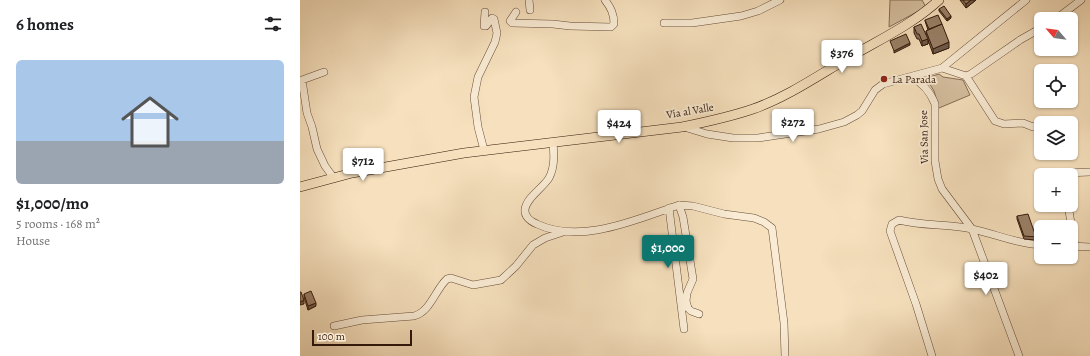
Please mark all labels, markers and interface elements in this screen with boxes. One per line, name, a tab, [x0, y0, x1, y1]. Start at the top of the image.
north arrow	[1034, 12, 1078, 56]
map controls	[1034, 12, 1078, 264]
text: 6 homes	[16, 13, 74, 36]
icon: filters	[262, 13, 284, 35]
pin: $376	[818, 40, 866, 74]
text: $376	[830, 44, 854, 61]
button: locate	[1034, 64, 1078, 108]
place label: La Parada	[892, 72, 937, 87]
marker: La Parada	[879, 74, 889, 84]
icon: home	[114, 86, 186, 158]
street label: Vía al Valle	[664, 99, 715, 123]
pin: $272	[769, 109, 817, 143]
pin: $424	[595, 110, 643, 144]
street label: Via San Jose	[916, 110, 932, 165]
text: $272	[781, 113, 805, 130]
text: $424	[607, 114, 631, 131]
button: layers	[1034, 116, 1078, 160]
pin: $712	[339, 148, 387, 182]
text: $712	[352, 152, 374, 169]
button: +	[1034, 168, 1078, 212]
text: $1,000/mo	[16, 192, 89, 215]
text: 5 rooms · 168 m²	[16, 215, 100, 232]
button: −	[1034, 220, 1078, 264]
text: House	[16, 232, 50, 249]
pin: $1,000	[635, 235, 701, 269]
text: $1,000	[651, 239, 685, 256]
pin: $402	[962, 262, 1010, 296]
text: $402	[974, 266, 999, 283]
scale bar	[312, 328, 412, 347]
text: 100 m	[318, 329, 345, 344]

